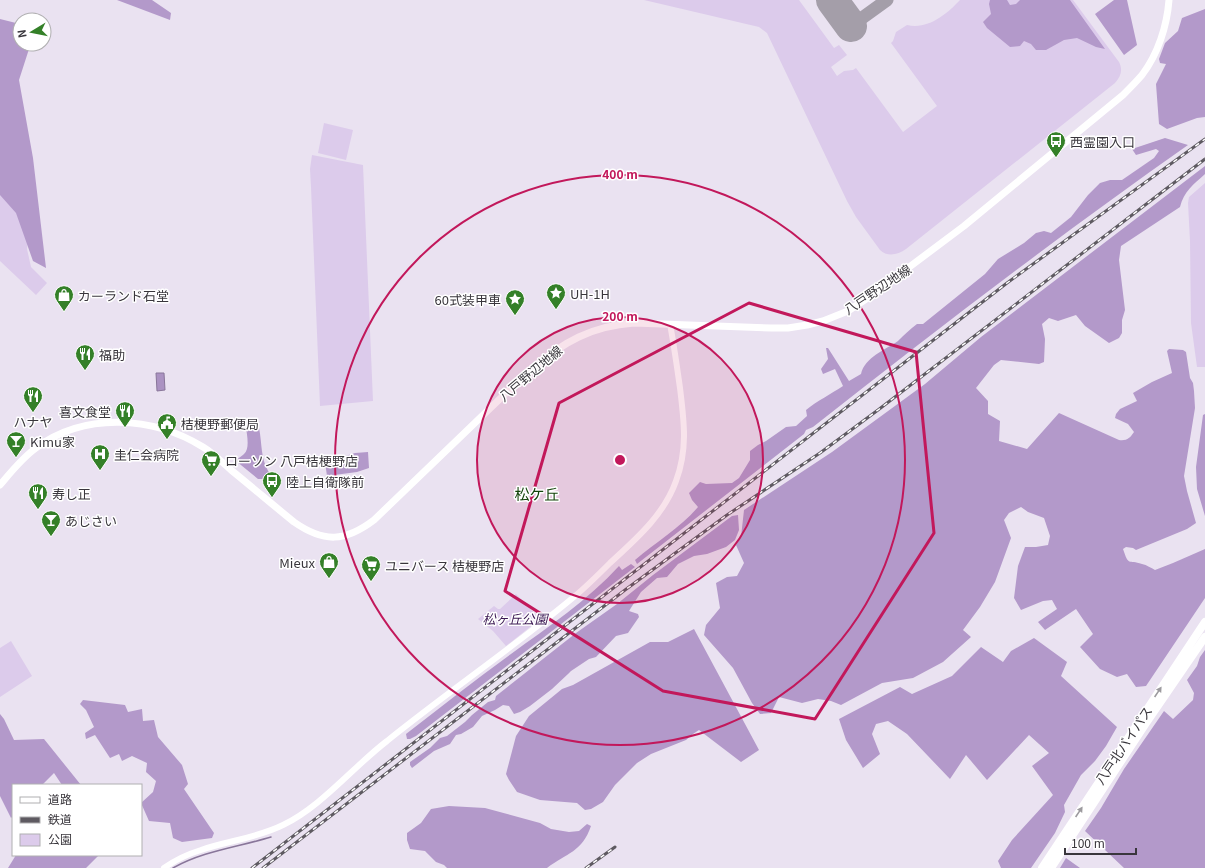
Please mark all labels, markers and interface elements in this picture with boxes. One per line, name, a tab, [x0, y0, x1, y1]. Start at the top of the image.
north arrow	[12, 12, 52, 52]
text: N	[13, 28, 30, 39]
bus stop icon: 西霊園入口	[1045, 130, 1067, 158]
place label: 西霊園入口	[1070, 132, 1135, 151]
text: 400 m	[602, 165, 638, 182]
street label: 八戸野辺地線	[839, 259, 915, 319]
place icon: UH-1H	[545, 282, 567, 310]
shop icon: カーランド石堂	[53, 284, 75, 312]
place label: UH-1H	[570, 284, 610, 303]
place label: カーランド石堂	[78, 286, 169, 305]
place icon: 60式装甲車	[504, 288, 526, 316]
place label: 60式装甲車	[435, 290, 501, 309]
text: 200 m	[602, 307, 638, 324]
street label: 八戸野辺地線	[494, 341, 566, 405]
restaurant icon: 福助	[74, 343, 96, 371]
place label: 福助	[99, 345, 125, 364]
restaurant icon: ハナヤ	[22, 385, 44, 413]
restaurant icon: 喜文食堂	[114, 400, 136, 428]
place label: 喜文食堂	[59, 402, 111, 421]
place label: ハナヤ	[13, 412, 53, 431]
public building icon: 桔梗野郵便局	[156, 412, 178, 440]
place label: 桔梗野郵便局	[181, 414, 259, 433]
bar icon: Kimu家	[5, 430, 27, 458]
place label: Kimu家	[30, 432, 75, 451]
hospital icon: 圭仁会病院	[89, 443, 111, 471]
place label: 圭仁会病院	[114, 445, 179, 464]
supermarket icon: ローソン 八戸桔梗野店	[200, 449, 222, 477]
place label: ローソン 八戸桔梗野店	[225, 451, 358, 470]
centre of rings	[613, 453, 627, 467]
bus stop icon: 陸上自衛隊前	[261, 470, 283, 498]
place label: 陸上自衛隊前	[286, 472, 364, 491]
restaurant icon: 寿し正	[27, 482, 49, 510]
district label: 松ケ丘	[514, 483, 560, 504]
place label: 寿し正	[52, 484, 91, 503]
bar icon: あじさい	[40, 509, 62, 537]
place label: あじさい	[65, 511, 117, 530]
shop icon: Mieux	[318, 551, 340, 579]
place label: Mieux	[279, 553, 316, 572]
supermarket icon: ユニバース 桔梗野店	[360, 554, 382, 582]
place label: ユニバース 桔梗野店	[385, 556, 504, 575]
park label: 松ヶ丘公園	[482, 609, 549, 628]
one-way arrow	[1154, 687, 1162, 697]
street label: 八戸北バイパス	[1090, 702, 1156, 788]
legend	[12, 784, 142, 856]
text: 道路	[48, 790, 72, 807]
one-way arrow	[1075, 807, 1083, 817]
text: 鉄道	[48, 810, 72, 827]
text: 公園	[48, 830, 72, 847]
scale bar	[1065, 830, 1136, 856]
text: 100 m	[1071, 834, 1105, 851]

